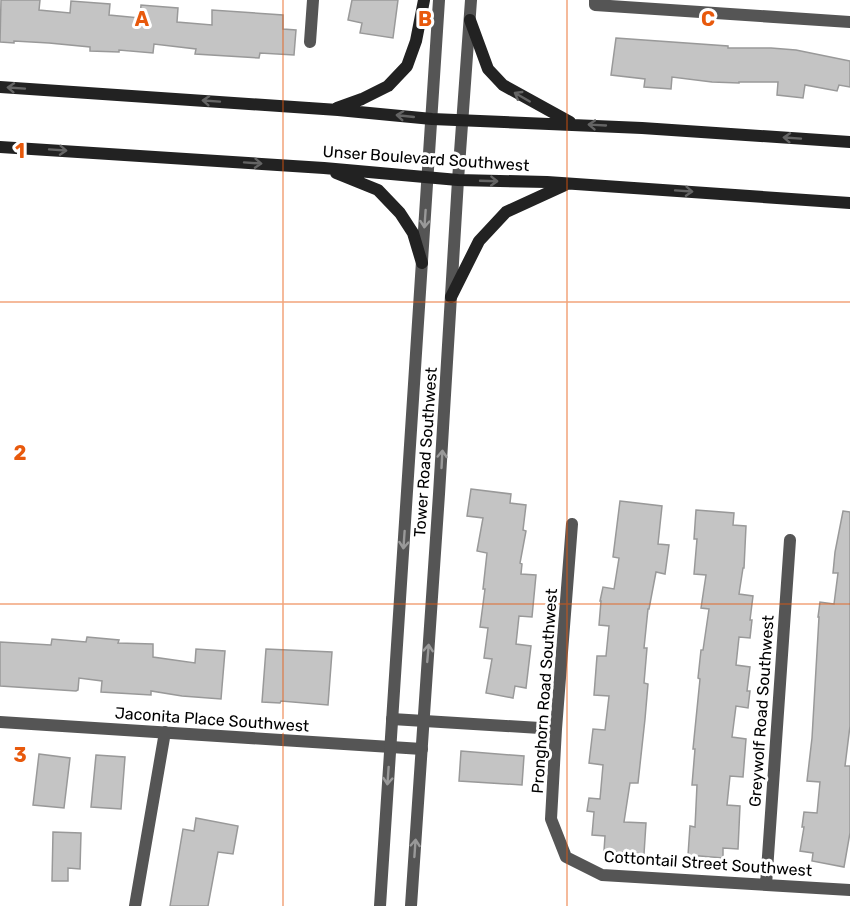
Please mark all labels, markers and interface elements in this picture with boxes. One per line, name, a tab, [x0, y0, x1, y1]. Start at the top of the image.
text: A	[135, 7, 150, 31]
text: B	[418, 7, 432, 31]
text: C	[701, 7, 715, 31]
one-way arrow	[7, 82, 27, 93]
one-way arrow	[514, 90, 531, 102]
one-way arrow	[201, 95, 221, 106]
one-way arrow	[396, 110, 416, 121]
one-way arrow	[588, 120, 608, 131]
one-way arrow	[782, 132, 802, 143]
text: 1	[15, 139, 25, 163]
street label: Unser Boulevard Southwest	[322, 142, 530, 175]
one-way arrow	[48, 145, 68, 156]
one-way arrow	[242, 158, 262, 169]
one-way arrow	[479, 175, 499, 186]
one-way arrow	[673, 186, 693, 197]
one-way arrow	[419, 209, 430, 229]
street label: Tower Road Southwest	[410, 366, 441, 538]
text: 2	[14, 441, 27, 465]
one-way arrow	[436, 449, 447, 469]
one-way arrow	[398, 529, 409, 549]
street label: Pronghorn Road Southwest	[528, 588, 561, 794]
street label: Greywolf Road Southwest	[745, 615, 778, 808]
one-way arrow	[423, 644, 434, 664]
street label: Jaconita Place Southwest	[114, 703, 310, 736]
text: 3	[13, 743, 27, 767]
one-way arrow	[382, 766, 393, 786]
one-way arrow	[410, 838, 421, 858]
street label: Cottontail Street Southwest	[603, 847, 813, 880]

